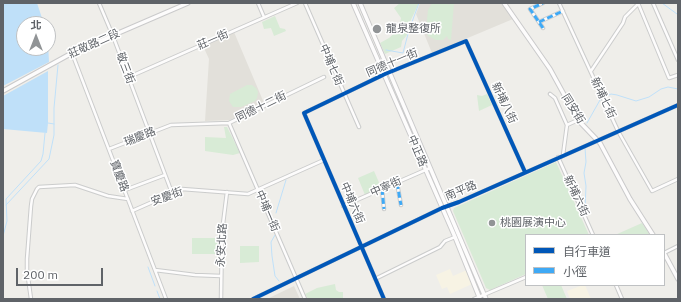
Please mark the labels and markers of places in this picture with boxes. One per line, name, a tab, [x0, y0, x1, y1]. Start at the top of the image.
place label: 龍泉整復所	[386, 22, 441, 36]
marker: 龍泉整復所	[371, 23, 383, 35]
place label: 桃園展演中心	[500, 216, 566, 230]
marker: 桃園展演中心	[487, 218, 497, 228]

